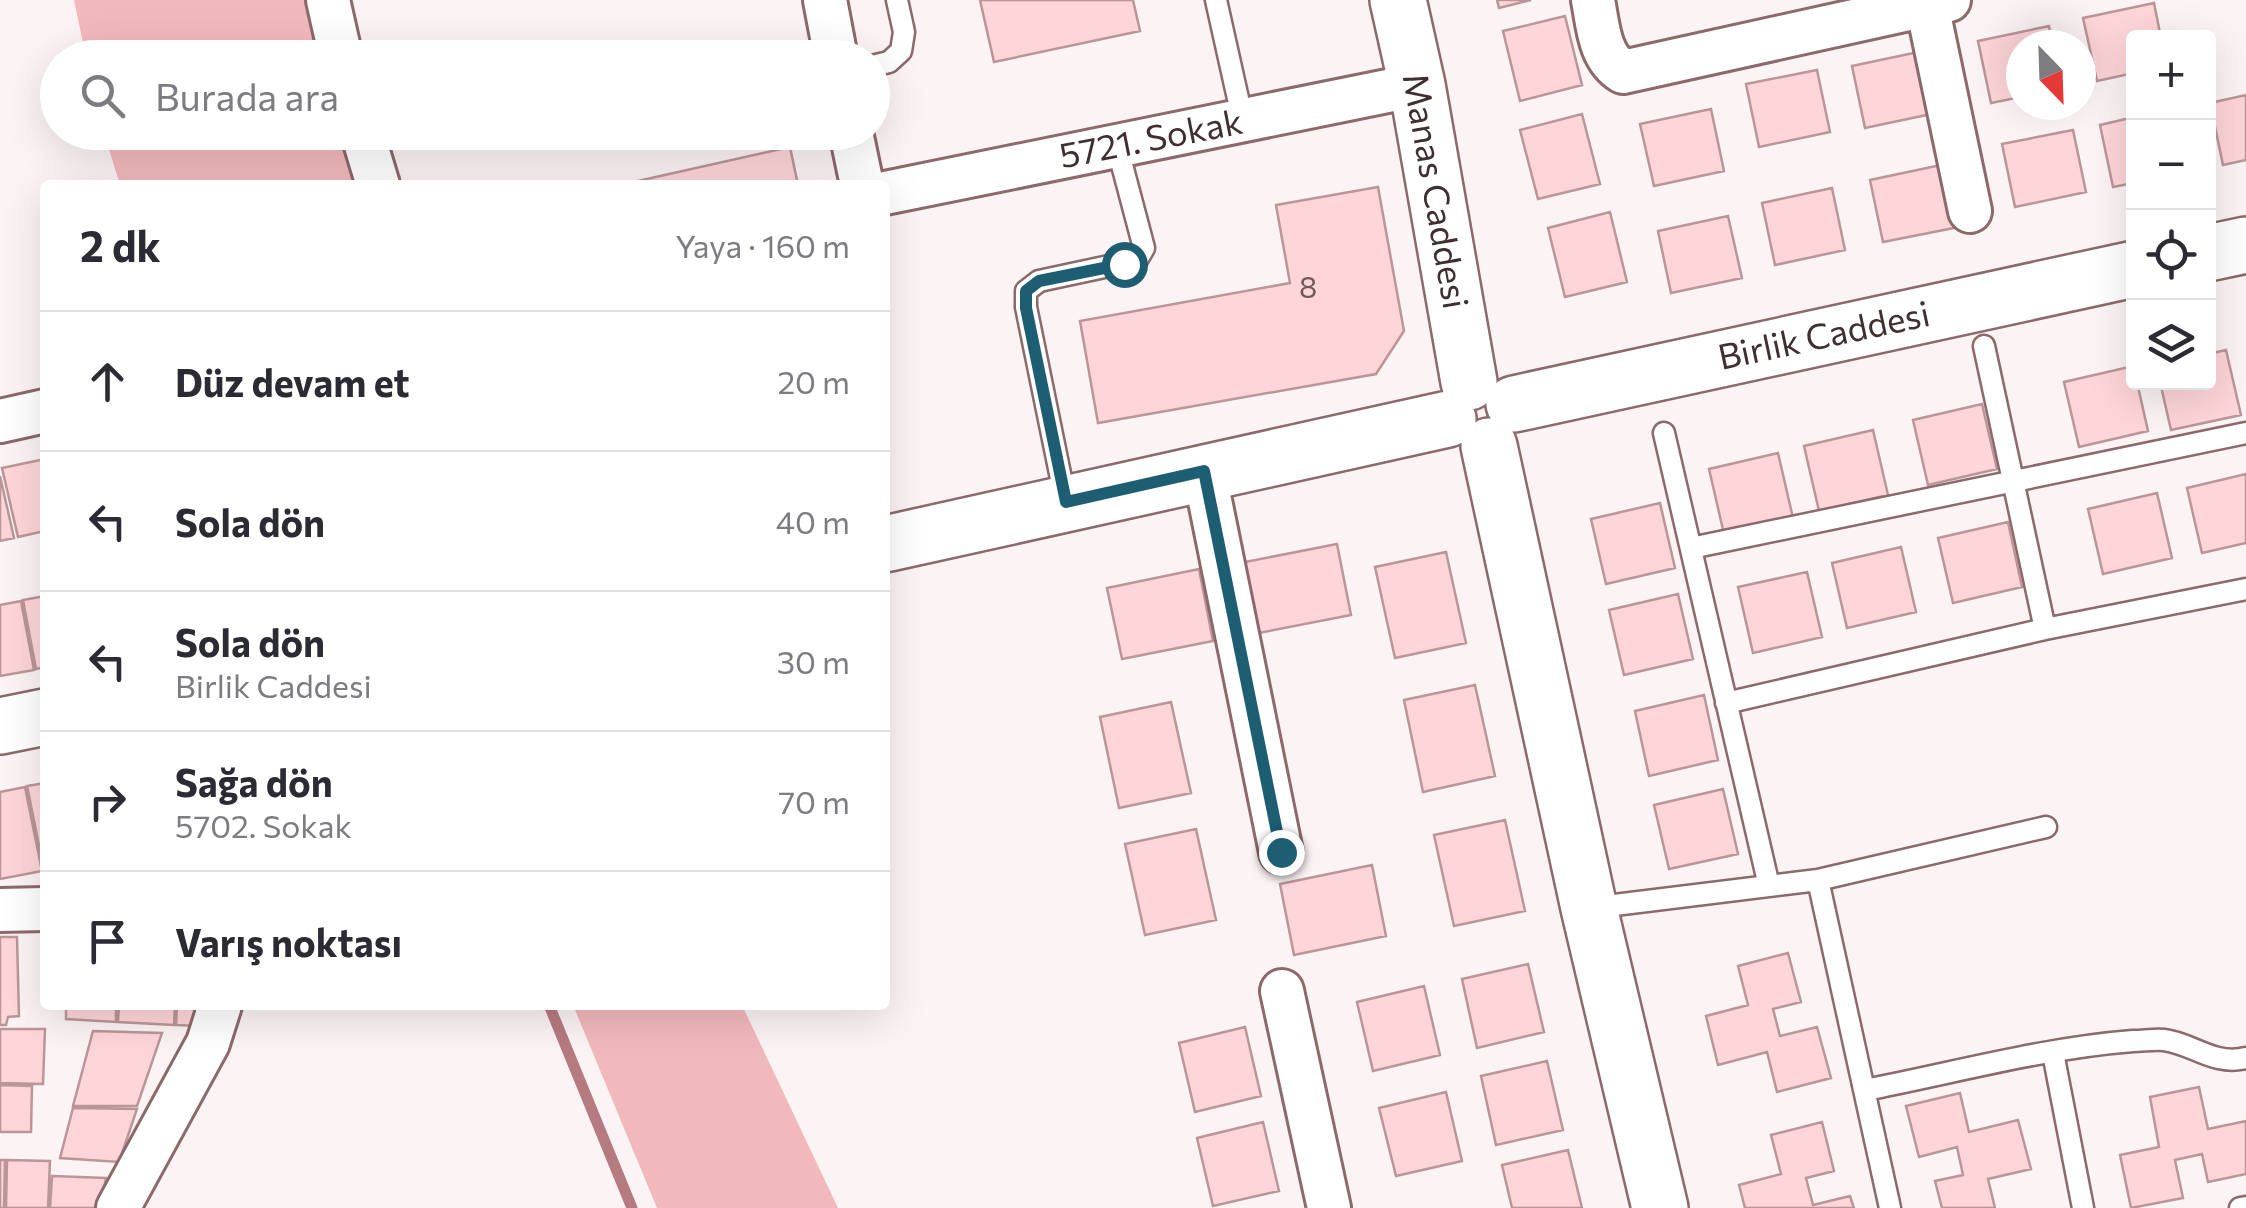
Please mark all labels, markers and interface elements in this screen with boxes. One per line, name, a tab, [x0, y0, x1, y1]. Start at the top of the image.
north arrow	[2006, 30, 2096, 120]
map controls	[2126, 30, 2216, 390]
button: +	[2126, 30, 2216, 120]
search box	[40, 40, 890, 150]
icon: search	[75, 68, 130, 123]
street label: Manas Caddesi	[1396, 69, 1479, 312]
text: Burada ara	[155, 72, 339, 119]
street label: 5721. Sokak	[1055, 98, 1246, 175]
button: −	[2126, 120, 2216, 210]
button: locate	[2126, 210, 2216, 300]
text: 2 dk	[80, 219, 161, 271]
text: Yaya · 160 m	[675, 225, 850, 265]
route start	[1102, 242, 1148, 288]
house number: 8	[1299, 267, 1317, 304]
street label: Birlik Caddesi	[1714, 290, 1933, 377]
button: layers	[2126, 300, 2216, 390]
icon: ahead	[80, 354, 135, 409]
text: Düz devam et	[175, 358, 410, 405]
text: 20 m	[777, 361, 850, 401]
icon: left	[80, 494, 135, 549]
text: Sola dön	[175, 498, 325, 545]
text: 40 m	[776, 501, 850, 541]
text: Sola dön	[175, 618, 325, 665]
icon: left	[80, 634, 135, 689]
text: 30 m	[777, 641, 850, 681]
text: Birlik Caddesi	[175, 665, 372, 705]
text: Sağa dön	[175, 758, 333, 805]
icon: right	[80, 774, 135, 829]
text: 70 m	[778, 781, 850, 821]
text: 5702. Sokak	[175, 805, 352, 845]
route end	[1259, 830, 1305, 876]
icon: arrive	[80, 914, 135, 969]
text: Varış noktası	[175, 918, 402, 965]

